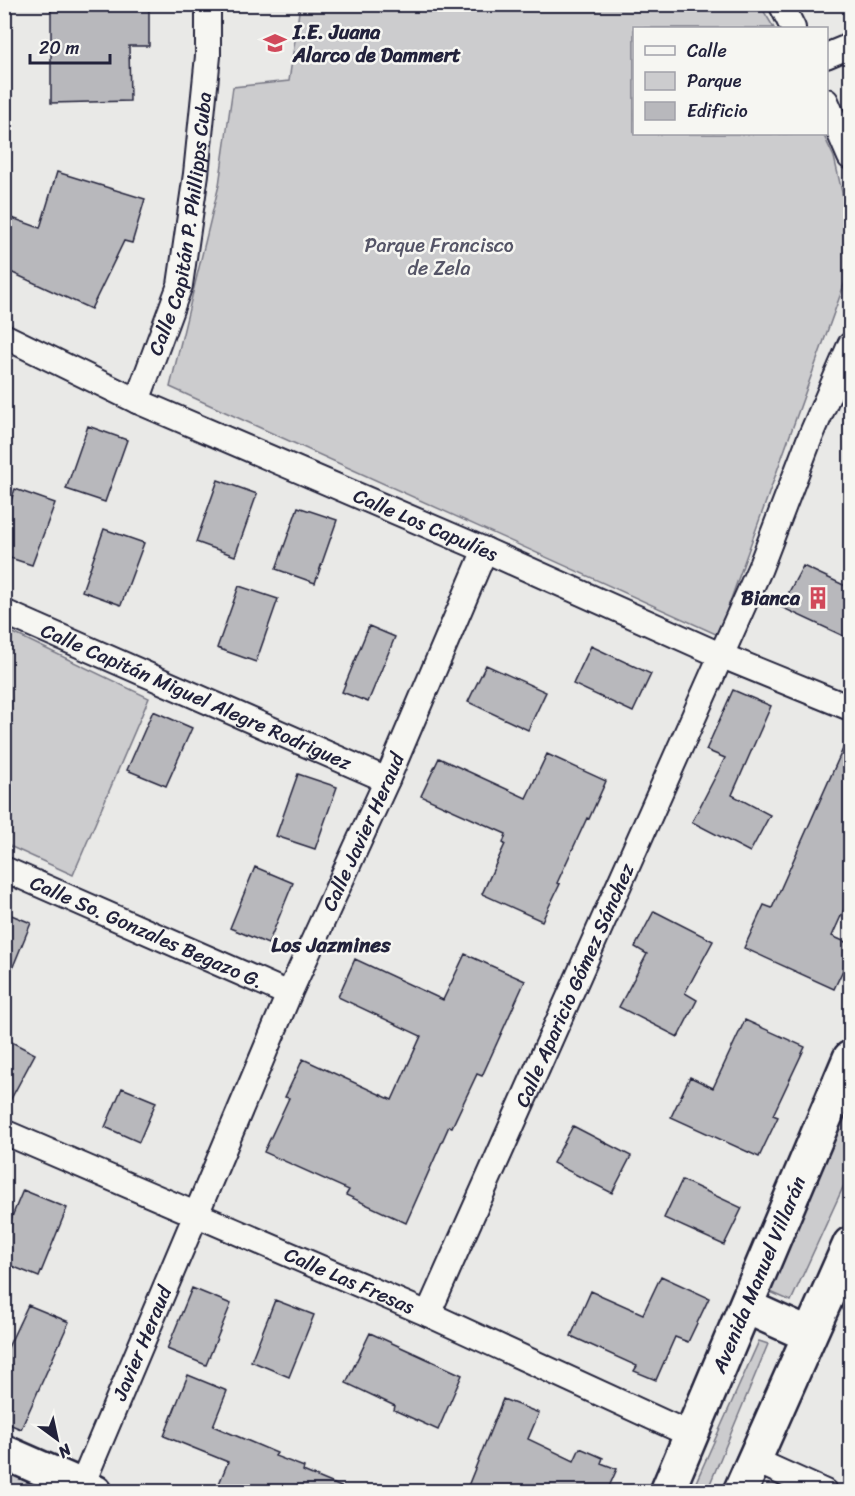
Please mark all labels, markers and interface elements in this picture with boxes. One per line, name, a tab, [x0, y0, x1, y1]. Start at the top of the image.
place label: I.E. Juana Alarco de Dammert	[292, 15, 461, 73]
scale bar	[30, 27, 110, 65]
legend	[633, 27, 828, 135]
school or university icon: I.E. Juana Alarco de Dammert	[262, 30, 288, 56]
text: 20 m	[39, 32, 79, 64]
text: Calle	[687, 35, 727, 67]
text: Parque	[687, 65, 742, 97]
street label: Calle Capitán P. Phillipps Cuba	[138, 90, 222, 361]
text: Edificio	[687, 95, 748, 127]
park label: Parque Francisco de Zela	[364, 228, 514, 286]
street label: Calle Los Capulíes	[348, 479, 504, 572]
place label: Bianca	[741, 581, 801, 616]
building icon: Bianca	[805, 585, 831, 611]
street label: Calle Capitán Miguel Alegre Rodriguez	[35, 613, 358, 781]
street label: Calle Javier Heraud	[312, 746, 415, 917]
street label: Calle Aparicio Gómez Sánchez	[505, 857, 645, 1113]
street label: Calle So. Gonzales Begazo G.	[24, 865, 269, 999]
district label: Los Jazmines	[271, 926, 391, 964]
street label: Avenida Manuel Villarán	[702, 1170, 816, 1380]
street label: Calle Las Fresas	[279, 1237, 421, 1325]
street label: Javier Heraud	[102, 1279, 183, 1407]
north arrow	[27, 1409, 87, 1469]
text: N	[52, 1435, 78, 1467]

